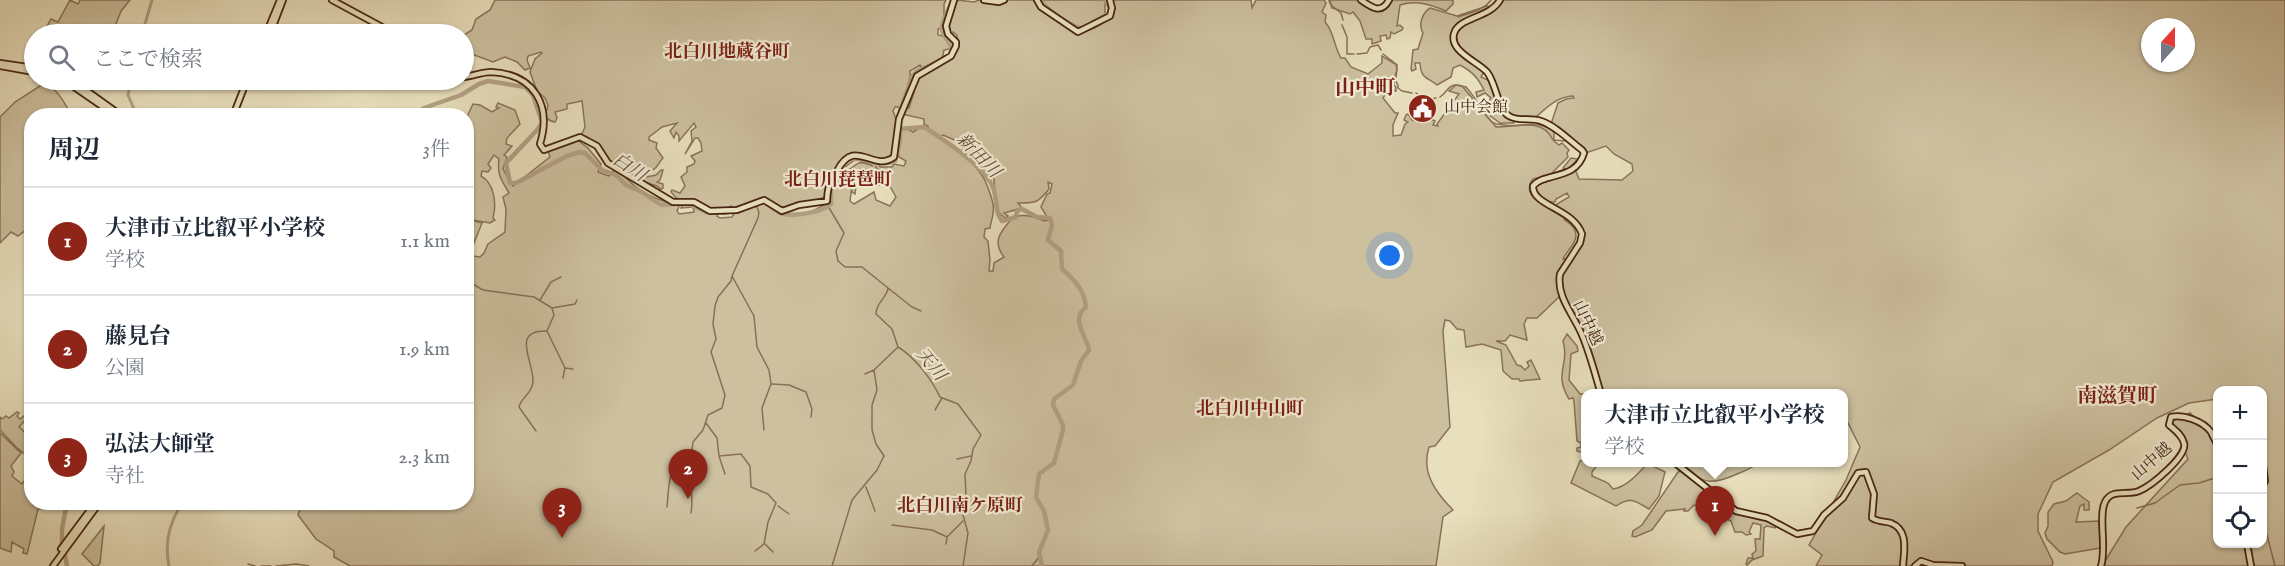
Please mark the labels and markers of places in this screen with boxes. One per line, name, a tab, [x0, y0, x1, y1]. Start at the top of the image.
public building icon: 山中会館	[1407, 92, 1439, 124]
place label: 山中会館	[1444, 98, 1508, 118]
pin: 2	[668, 450, 708, 499]
pin: 1	[1696, 486, 1734, 536]
pin: 3	[542, 488, 582, 538]

